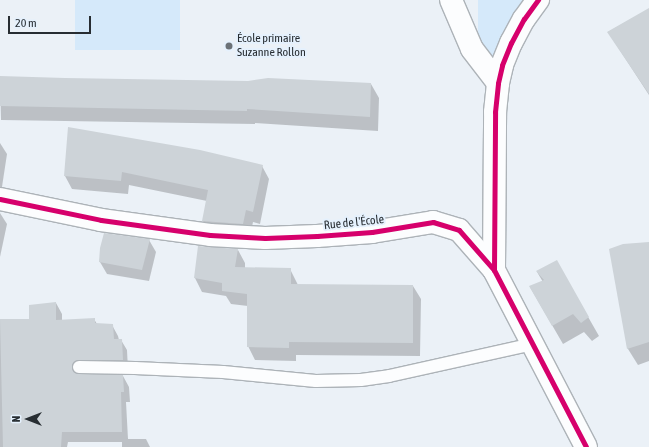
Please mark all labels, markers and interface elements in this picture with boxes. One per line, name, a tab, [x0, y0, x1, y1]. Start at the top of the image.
scale bar	[10, 8, 93, 34]
text: 20 m	[15, 16, 37, 30]
place label: École primaire Suzanne Rollon	[237, 32, 306, 60]
marker: École primaire Suzanne Rollon	[224, 41, 234, 51]
street label: Rue de l'École	[323, 213, 385, 233]
north arrow	[8, 399, 48, 439]
text: N	[10, 416, 22, 422]

